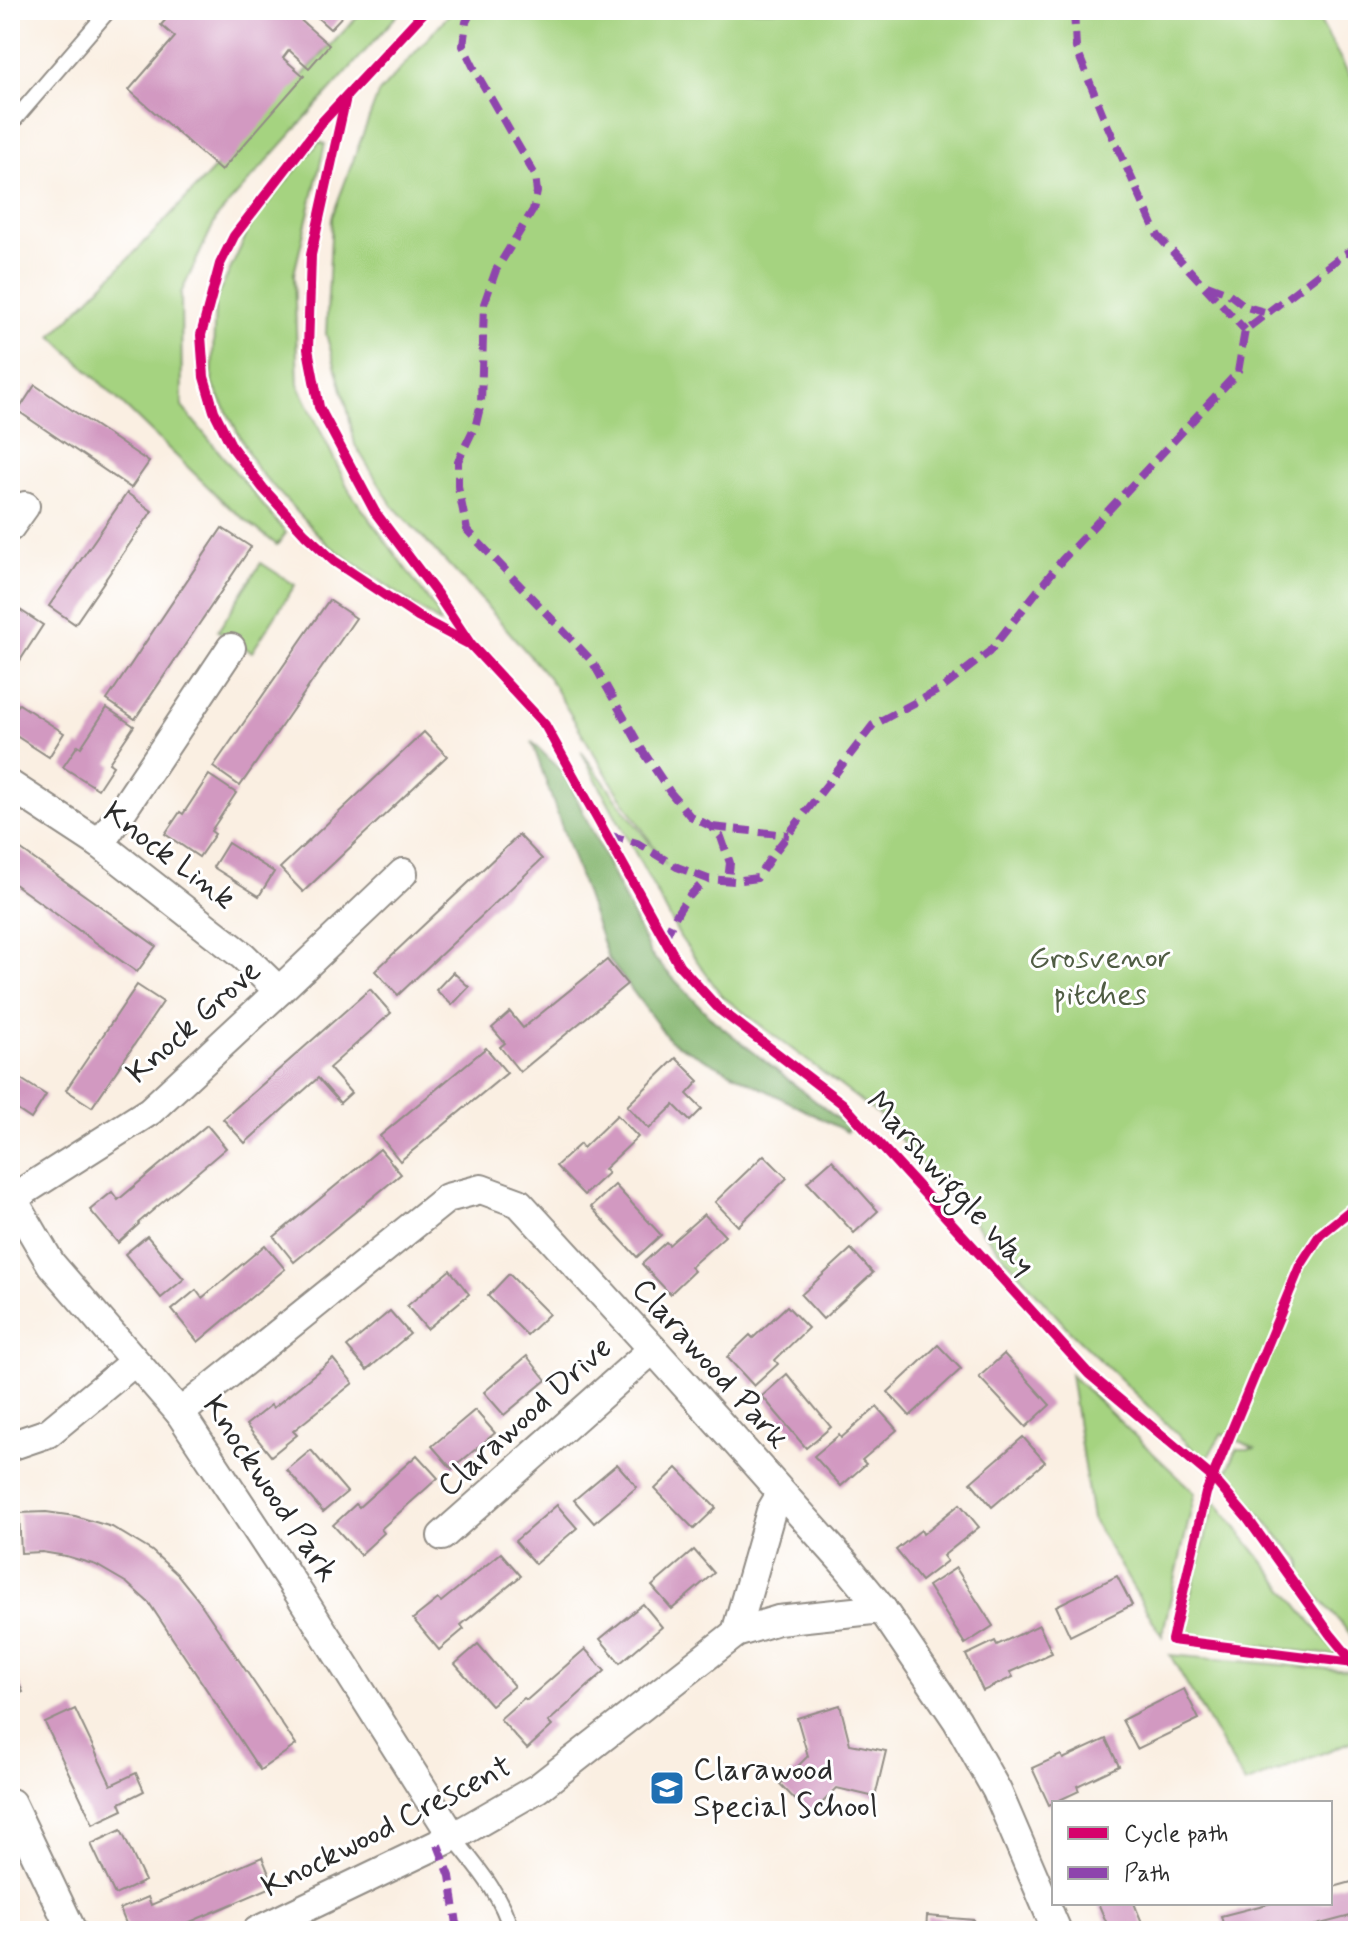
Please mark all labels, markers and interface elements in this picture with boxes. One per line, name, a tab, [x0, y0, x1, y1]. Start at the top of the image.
street label: Knock Link	[94, 792, 244, 920]
park label: Grosvenor pitches	[1029, 937, 1171, 1016]
street label: Knock Grove	[118, 950, 270, 1094]
street label: Marshwiggle Way	[854, 1083, 1044, 1287]
street label: Clarawood Park	[622, 1269, 798, 1459]
street label: Clarawood Drive	[429, 1327, 621, 1507]
street label: Knockwood Park	[192, 1388, 348, 1590]
street label: Knockwood Crescent	[255, 1746, 519, 1908]
place label: Clarawood Special School	[693, 1749, 878, 1828]
school or university icon: Clarawood Special School	[648, 1769, 686, 1807]
legend	[1052, 1801, 1332, 1905]
text: Cycle path	[1124, 1819, 1229, 1850]
text: Path	[1124, 1859, 1170, 1890]

